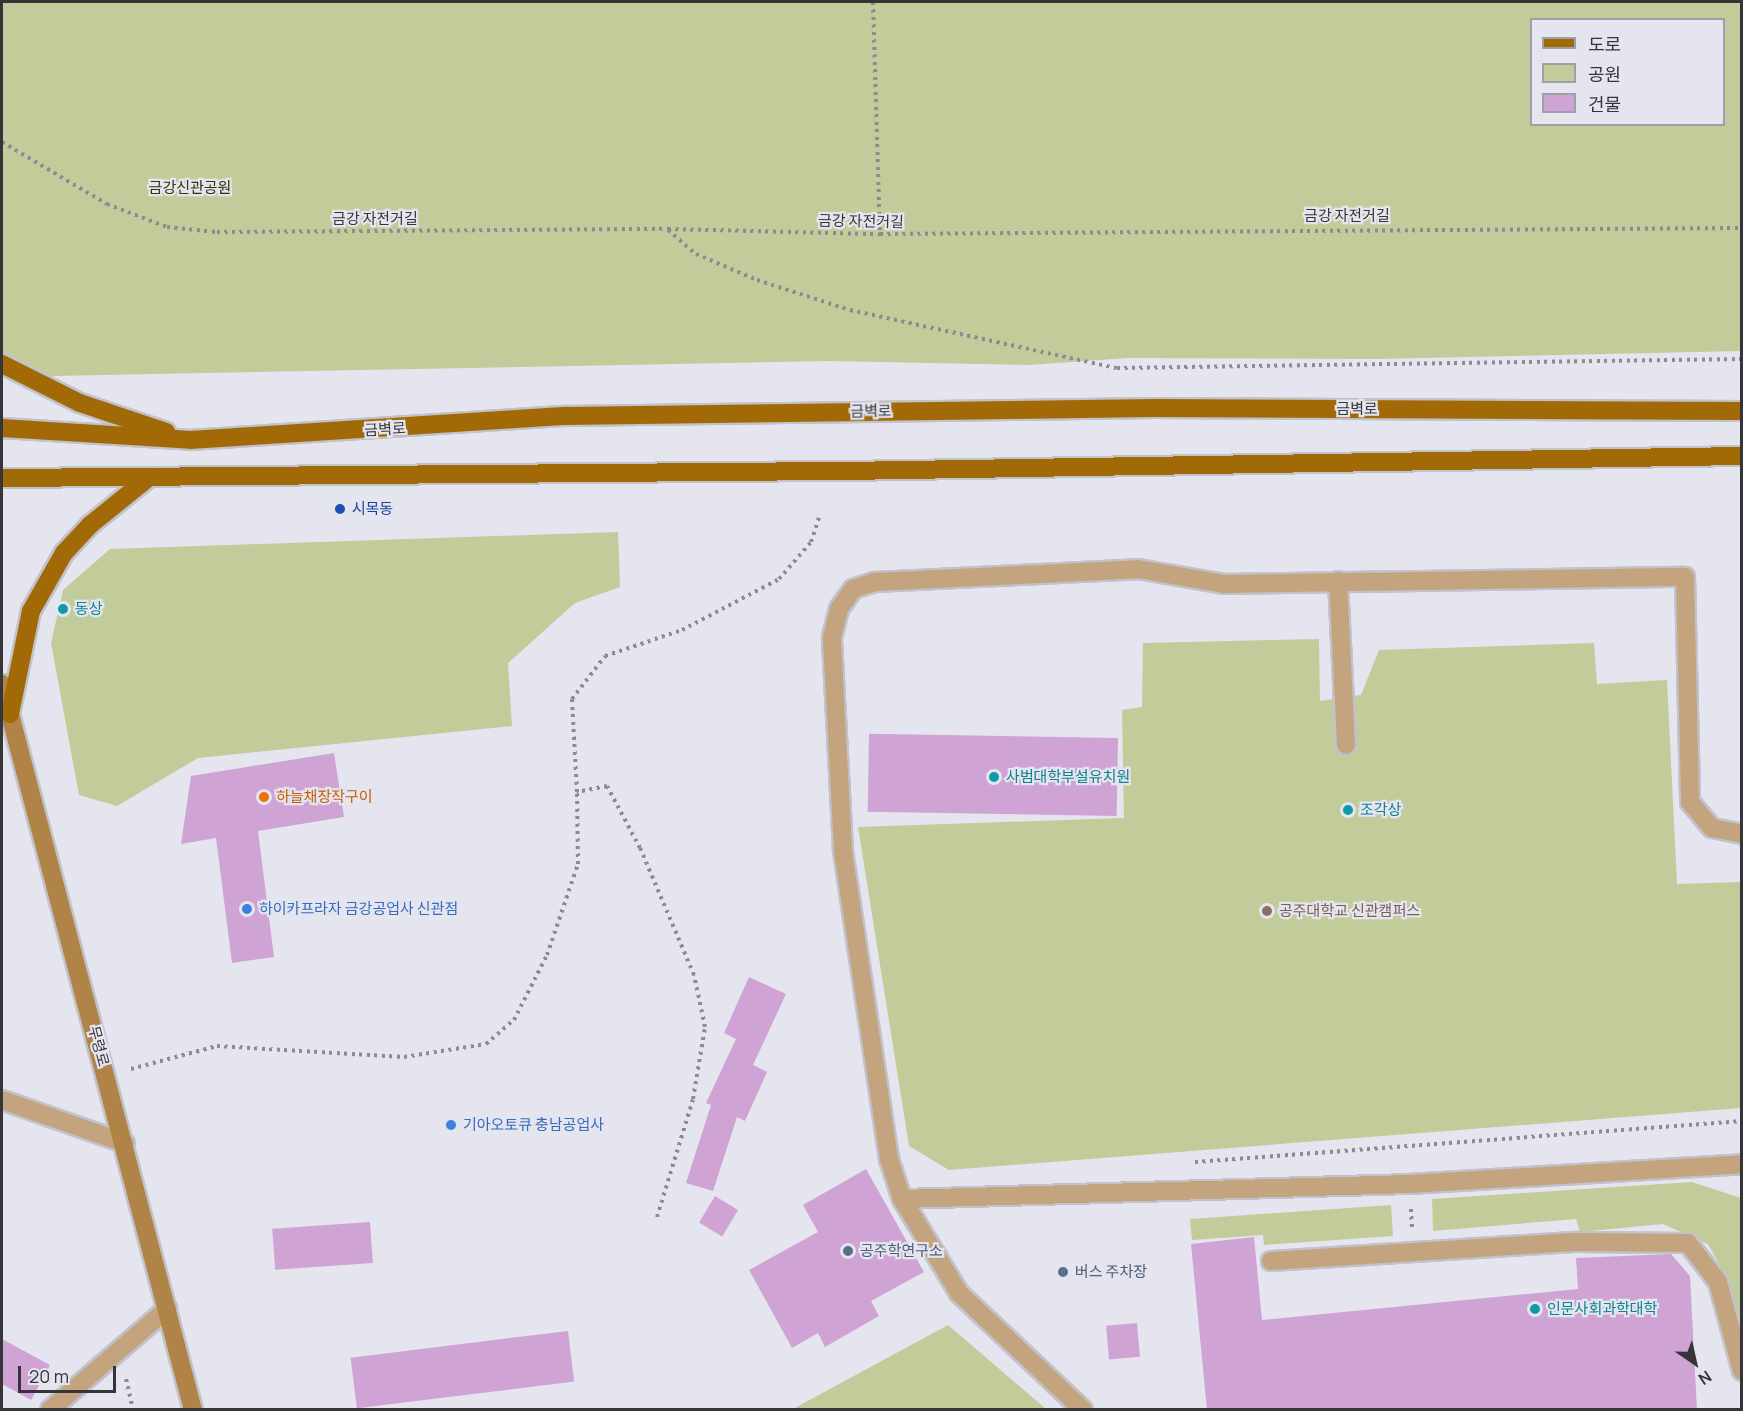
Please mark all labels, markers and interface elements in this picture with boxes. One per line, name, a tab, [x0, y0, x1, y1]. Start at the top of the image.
legend	[1530, 18, 1725, 126]
text: 도로	[1588, 32, 1621, 56]
text: 공원	[1588, 62, 1621, 86]
text: 건물	[1588, 92, 1621, 116]
park label: 금강신관공원	[149, 179, 231, 197]
street label: 금강 자전거길	[1304, 207, 1390, 225]
street label: 금강 자전거길	[332, 210, 418, 228]
street label: 금강 자전거길	[818, 211, 904, 231]
street label: 금벽로	[1336, 400, 1378, 418]
street label: 금벽로	[850, 402, 892, 420]
street label: 금벽로	[364, 419, 406, 439]
place label: 시목동	[352, 500, 393, 518]
marker: 시목동	[333, 502, 347, 516]
place label: 동상	[75, 600, 103, 618]
marker: 동상	[56, 602, 70, 616]
place label: 사범대학부설유치원	[1006, 768, 1130, 786]
marker: 사범대학부설유치원	[987, 770, 1001, 784]
place label: 하늘채장작구이	[276, 788, 373, 806]
marker: 하늘채장작구이	[257, 790, 271, 804]
place label: 조각상	[1360, 801, 1401, 819]
marker: 조각상	[1341, 803, 1355, 817]
place label: 하이카프라자 금강공업사 신관점	[259, 900, 458, 918]
marker: 하이카프라자 금강공업사 신관점	[240, 902, 254, 916]
place label: 공주대학교 신관캠퍼스	[1279, 902, 1420, 920]
marker: 공주대학교 신관캠퍼스	[1260, 904, 1274, 918]
street label: 무령로	[85, 1024, 113, 1068]
place label: 기아오토큐 충남공업사	[463, 1116, 604, 1134]
marker: 기아오토큐 충남공업사	[444, 1118, 458, 1132]
place label: 공주학연구소	[860, 1242, 943, 1260]
marker: 공주학연구소	[841, 1244, 855, 1258]
place label: 버스 주차장	[1075, 1263, 1147, 1281]
marker: 버스 주차장	[1056, 1265, 1070, 1279]
place label: 인문사회과학대학	[1547, 1300, 1657, 1318]
marker: 인문사회과학대학	[1528, 1302, 1542, 1316]
north arrow	[1665, 1333, 1725, 1393]
scale bar	[21, 1354, 118, 1392]
text: 20 m	[29, 1364, 69, 1388]
text: N	[1694, 1366, 1716, 1390]

